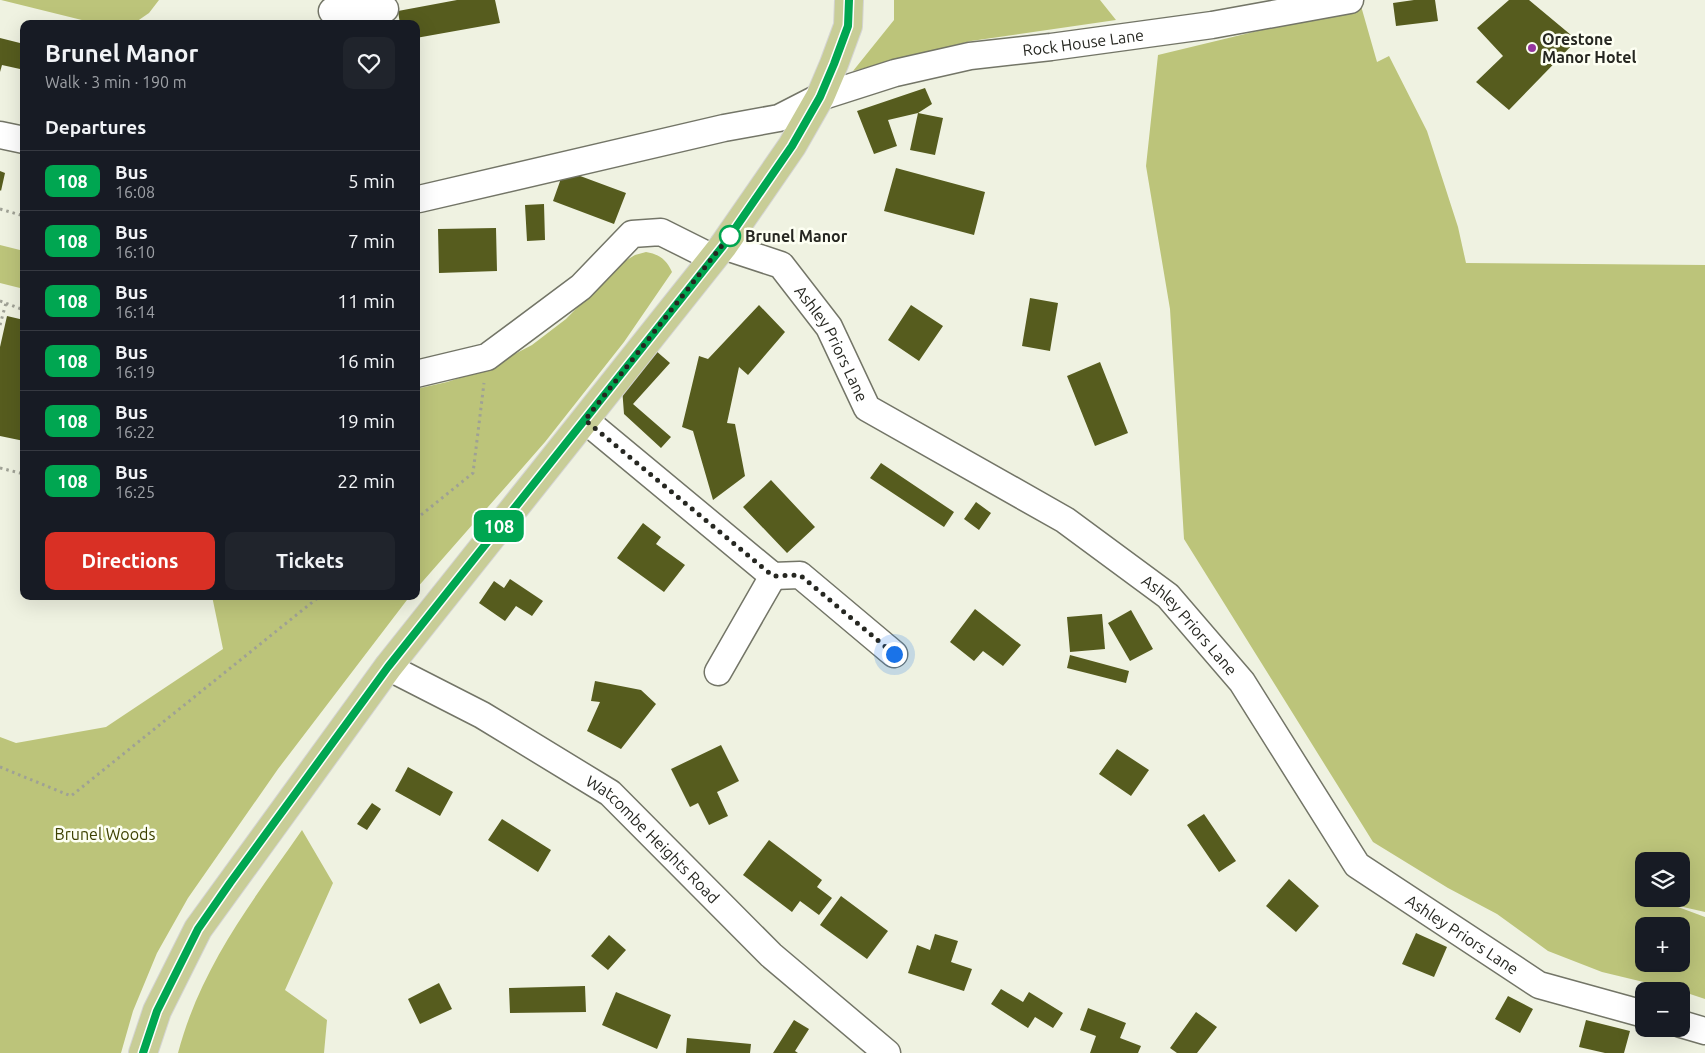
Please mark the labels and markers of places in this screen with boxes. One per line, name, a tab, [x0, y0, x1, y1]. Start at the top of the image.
place label: Orestone Manor Hotel	[1542, 30, 1636, 66]
marker: Orestone Manor Hotel	[1526, 42, 1538, 54]
marker: Brunel Manor	[719, 225, 741, 247]
place label: Brunel Manor	[745, 227, 848, 245]

